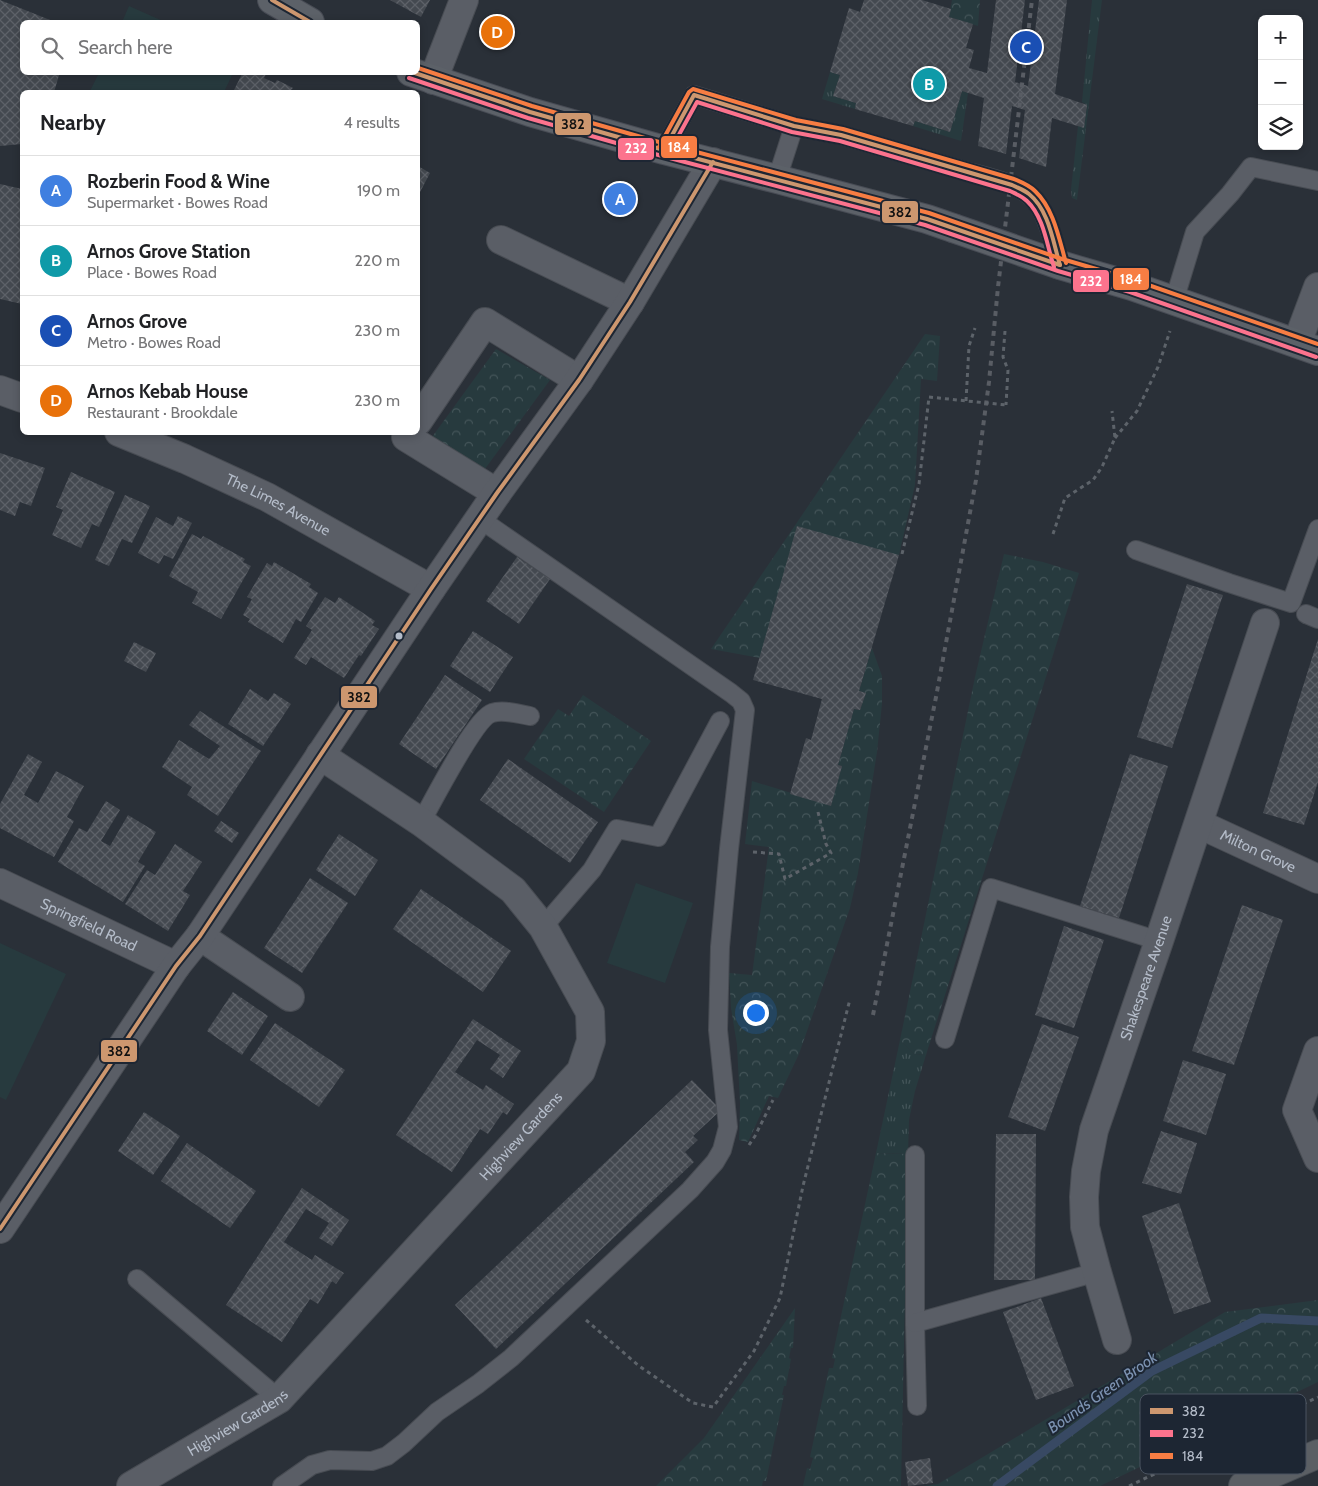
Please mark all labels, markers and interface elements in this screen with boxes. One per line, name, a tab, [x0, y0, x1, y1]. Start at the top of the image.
pin: D	[481, 13, 513, 51]
map controls	[1258, 15, 1303, 150]
button: +	[1258, 15, 1303, 60]
search box	[20, 20, 420, 75]
pin: C	[1010, 28, 1042, 66]
icon: search	[38, 34, 66, 62]
text: Search here	[78, 36, 172, 59]
button: −	[1258, 60, 1303, 105]
pin: B	[913, 65, 945, 103]
button: layers	[1258, 105, 1303, 150]
text: Nearby	[40, 110, 106, 135]
line badge: 382	[554, 112, 592, 136]
text: 4 results	[343, 113, 400, 132]
text: 382	[561, 115, 585, 133]
line badge: 184	[660, 135, 698, 159]
line badge: 232	[617, 137, 655, 161]
text: 184	[668, 138, 690, 156]
text: 232	[625, 139, 647, 157]
text: Rozberin Food & Wine	[87, 170, 270, 193]
pin: A	[604, 180, 636, 218]
text: A	[51, 181, 61, 200]
text: 190 m	[357, 181, 400, 200]
text: Supermarket · Bowes Road	[87, 193, 268, 212]
line badge: 382	[881, 200, 919, 224]
text: 382	[888, 203, 912, 221]
text: Arnos Grove Station	[87, 240, 250, 263]
text: B	[51, 251, 61, 270]
text: 220 m	[354, 251, 400, 270]
text: Place · Bowes Road	[87, 263, 217, 282]
line badge: 184	[1112, 267, 1150, 291]
line badge: 232	[1072, 269, 1110, 293]
text: 184	[1120, 270, 1142, 288]
text: 232	[1080, 272, 1102, 290]
text: Arnos Grove	[87, 310, 187, 333]
text: C	[51, 321, 61, 340]
text: 230 m	[354, 321, 400, 340]
text: Metro · Bowes Road	[87, 333, 221, 352]
text: Arnos Kebab House	[87, 380, 248, 403]
text: D	[50, 391, 62, 410]
text: 230 m	[354, 391, 400, 410]
text: Restaurant · Brookdale	[87, 403, 238, 422]
street label: The Limes Avenue	[223, 470, 334, 540]
unlabelled marker	[394, 631, 404, 641]
line badge: 382	[340, 685, 378, 709]
text: 382	[347, 688, 371, 706]
street label: Milton Grove	[1217, 826, 1299, 877]
street label: Springfield Road	[38, 894, 140, 955]
street label: Shakespeare Avenue	[1116, 913, 1176, 1043]
your location	[743, 1000, 769, 1026]
line badge: 382	[100, 1039, 138, 1063]
text: 382	[107, 1042, 131, 1060]
street label: Highview Gardens	[476, 1088, 566, 1184]
water label: Bounds Green Brook	[1044, 1347, 1162, 1437]
street label: Highview Gardens	[184, 1386, 292, 1460]
legend	[1140, 1394, 1306, 1474]
text: 382	[1182, 1402, 1205, 1420]
text: 232	[1182, 1424, 1204, 1442]
text: 184	[1182, 1447, 1203, 1465]

